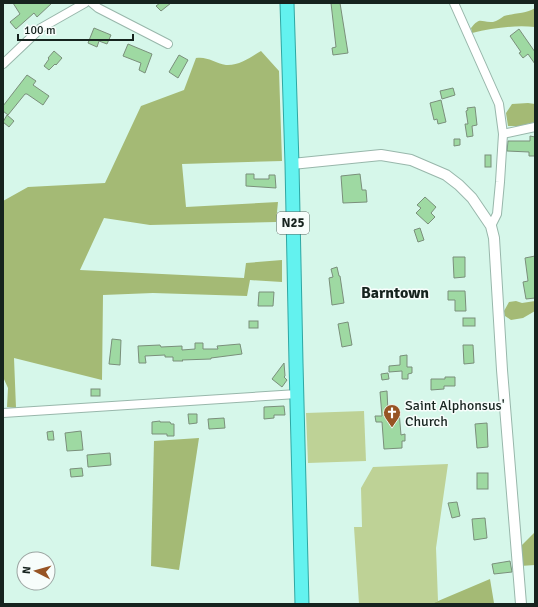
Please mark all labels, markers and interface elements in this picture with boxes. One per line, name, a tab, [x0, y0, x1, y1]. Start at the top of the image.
scale bar	[18, 16, 133, 42]
text: 100 m	[24, 23, 56, 38]
road number: N25	[277, 212, 309, 234]
district label: Barntown	[361, 283, 429, 303]
place label: Saint Alphonsus' Church	[405, 397, 505, 430]
church icon: Saint Alphonsus' Church	[382, 403, 402, 428]
north arrow	[16, 551, 56, 591]
text: N	[20, 566, 33, 574]

